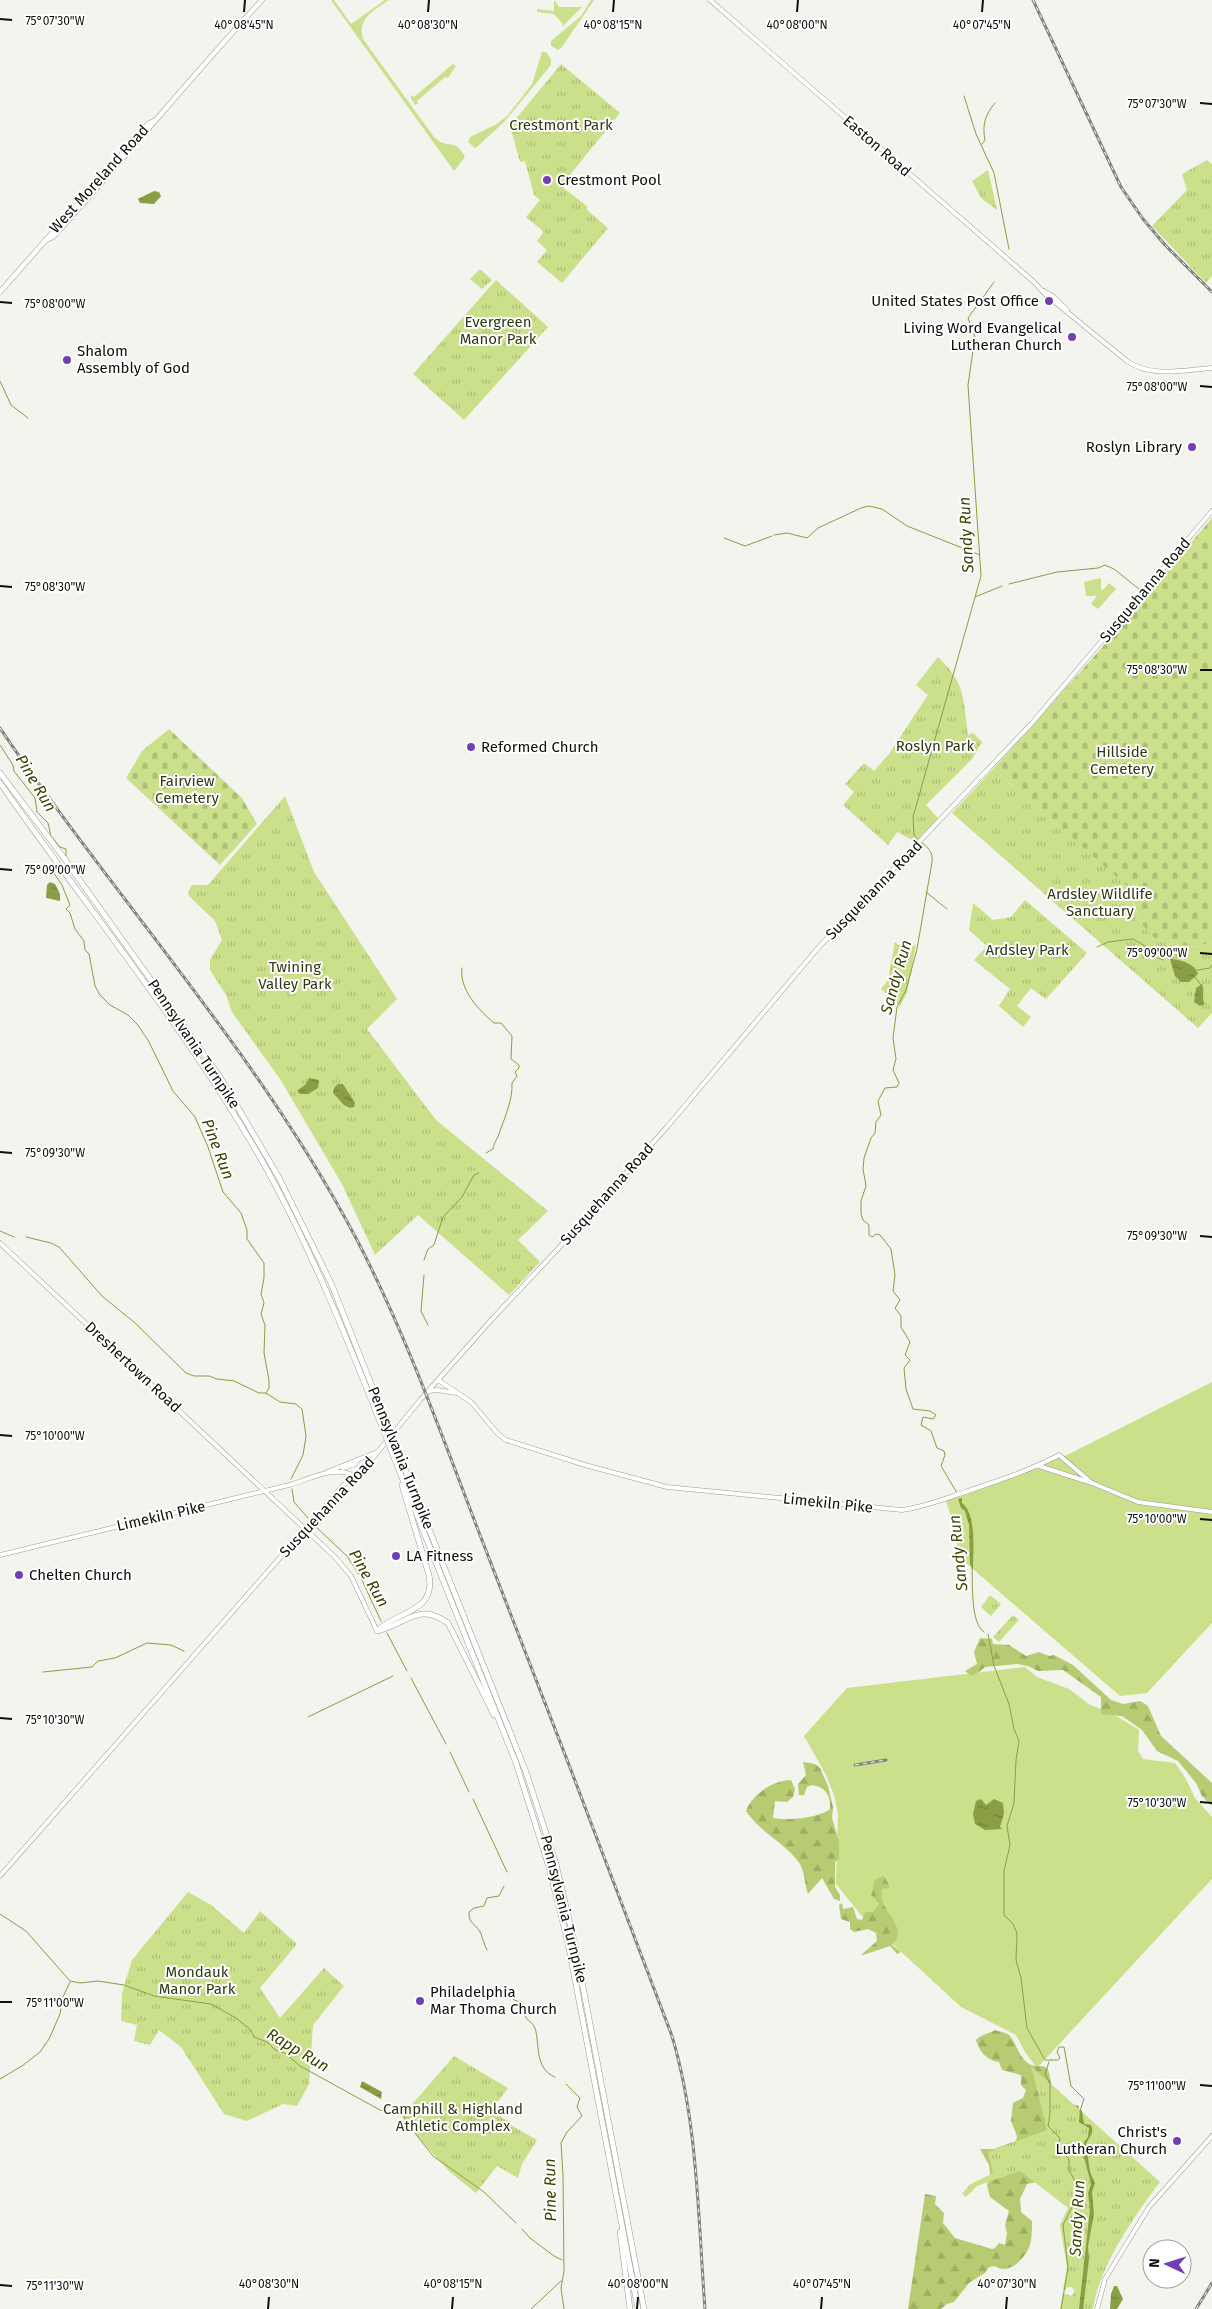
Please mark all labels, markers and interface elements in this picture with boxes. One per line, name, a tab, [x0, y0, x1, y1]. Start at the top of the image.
text: 75°07'30"W	[25, 14, 85, 28]
text: 40°08'45"N	[214, 18, 274, 32]
text: 40°08'30"N	[398, 18, 458, 32]
text: 40°08'15"N	[584, 18, 642, 32]
text: 40°08'00"N	[766, 18, 828, 32]
text: 40°07'45"N	[953, 18, 1011, 32]
text: 75°07'30"W	[1127, 97, 1187, 111]
street label: Easton Road	[839, 112, 915, 180]
park label: Crestmont Park	[509, 116, 613, 134]
street label: West Moreland Road	[46, 121, 152, 237]
place label: Crestmont Pool	[557, 171, 662, 189]
marker: Crestmont Pool	[541, 174, 553, 186]
place label: United States Post Office	[871, 292, 1039, 310]
marker: United States Post Office	[1043, 295, 1055, 307]
text: 75°08'00"W	[25, 297, 86, 311]
park label: Evergreen Manor Park	[460, 313, 537, 348]
place label: Living Word Evangelical Lutheran Church	[903, 319, 1063, 354]
marker: Living Word Evangelical Lutheran Church	[1066, 331, 1078, 343]
place label: Shalom Assembly of God	[77, 342, 190, 377]
marker: Shalom Assembly of God	[61, 354, 73, 366]
text: 75°08'00"W	[1127, 380, 1188, 394]
place label: Roslyn Library	[1086, 438, 1183, 456]
marker: Roslyn Library	[1186, 441, 1198, 453]
water label: Sandy Run	[955, 496, 978, 575]
street label: Susquehanna Road	[1096, 534, 1194, 646]
text: 75°08'30"W	[25, 580, 85, 594]
text: 75°08'30"W	[1127, 663, 1187, 677]
park label: Roslyn Park	[896, 737, 975, 755]
place label: Reformed Church	[481, 738, 599, 756]
marker: Reformed Church	[465, 741, 477, 753]
park label: Hillside Cemetery	[1090, 743, 1155, 778]
water label: Pine Run	[12, 751, 60, 815]
park label: Fairview Cemetery	[155, 772, 220, 807]
street label: Susquehanna Road	[822, 837, 926, 943]
text: 75°09'00"W	[25, 863, 85, 877]
park label: Ardsley Wildlife Sanctuary	[1047, 885, 1153, 920]
water label: Sandy Run	[876, 938, 916, 1017]
park label: Ardsley Park	[985, 941, 1069, 959]
text: 75°09'00"W	[1127, 946, 1187, 960]
park label: Twining Valley Park	[258, 958, 332, 993]
street label: Pennsylvania Turnpike	[144, 976, 244, 1112]
water label: Pine Run	[198, 1116, 238, 1182]
street label: Susquehanna Road	[556, 1139, 658, 1249]
text: 75°09'30"W	[25, 1146, 85, 1160]
text: 75°09'30"W	[1127, 1229, 1187, 1243]
street label: Dreshertown Road	[81, 1318, 185, 1416]
street label: Pennsylvania Turnpike	[364, 1384, 438, 1532]
text: 75°10'00"W	[25, 1429, 85, 1443]
street label: Susquehanna Road	[276, 1453, 378, 1561]
street label: Limekiln Pike	[782, 1489, 874, 1517]
street label: Limekiln Pike	[115, 1497, 207, 1535]
text: 75°10'00"W	[1127, 1512, 1187, 1526]
water label: Sandy Run	[945, 1514, 972, 1593]
water label: Pine Run	[345, 1546, 393, 1610]
place label: LA Fitness	[406, 1547, 473, 1565]
marker: LA Fitness	[390, 1550, 402, 1562]
place label: Chelten Church	[29, 1566, 132, 1584]
marker: Chelten Church	[13, 1569, 25, 1581]
text: 75°10'30"W	[26, 1713, 85, 1727]
text: 75°10'30"W	[1128, 1796, 1187, 1810]
street label: Pennsylvania Turnpike	[537, 1833, 591, 1985]
park label: Mondauk Manor Park	[159, 1963, 236, 1998]
place label: Philadelphia Mar Thoma Church	[430, 1983, 557, 2018]
marker: Philadelphia Mar Thoma Church	[414, 1995, 426, 2007]
text: 75°11'00"W	[26, 1996, 84, 2010]
water label: Rapp Run	[263, 2024, 333, 2076]
text: 75°11'00"W	[1128, 2079, 1186, 2093]
park label: Camphill & Highland Athletic Complex	[383, 2100, 523, 2135]
place label: Christ's Lutheran Church	[1055, 2123, 1167, 2158]
marker: Christ's Lutheran Church	[1171, 2135, 1183, 2147]
water label: Pine Run	[540, 2158, 560, 2222]
water label: Sandy Run	[1065, 2179, 1088, 2258]
north arrow	[1142, 2239, 1192, 2289]
text: N	[1146, 2258, 1163, 2268]
text: 40°08'30"N	[239, 2277, 299, 2291]
text: 40°08'15"N	[424, 2277, 482, 2291]
text: 40°08'00"N	[607, 2277, 669, 2291]
text: 40°07'45"N	[793, 2277, 851, 2291]
text: 40°07'30"N	[977, 2277, 1037, 2291]
text: 75°11'30"W	[26, 2279, 84, 2293]

